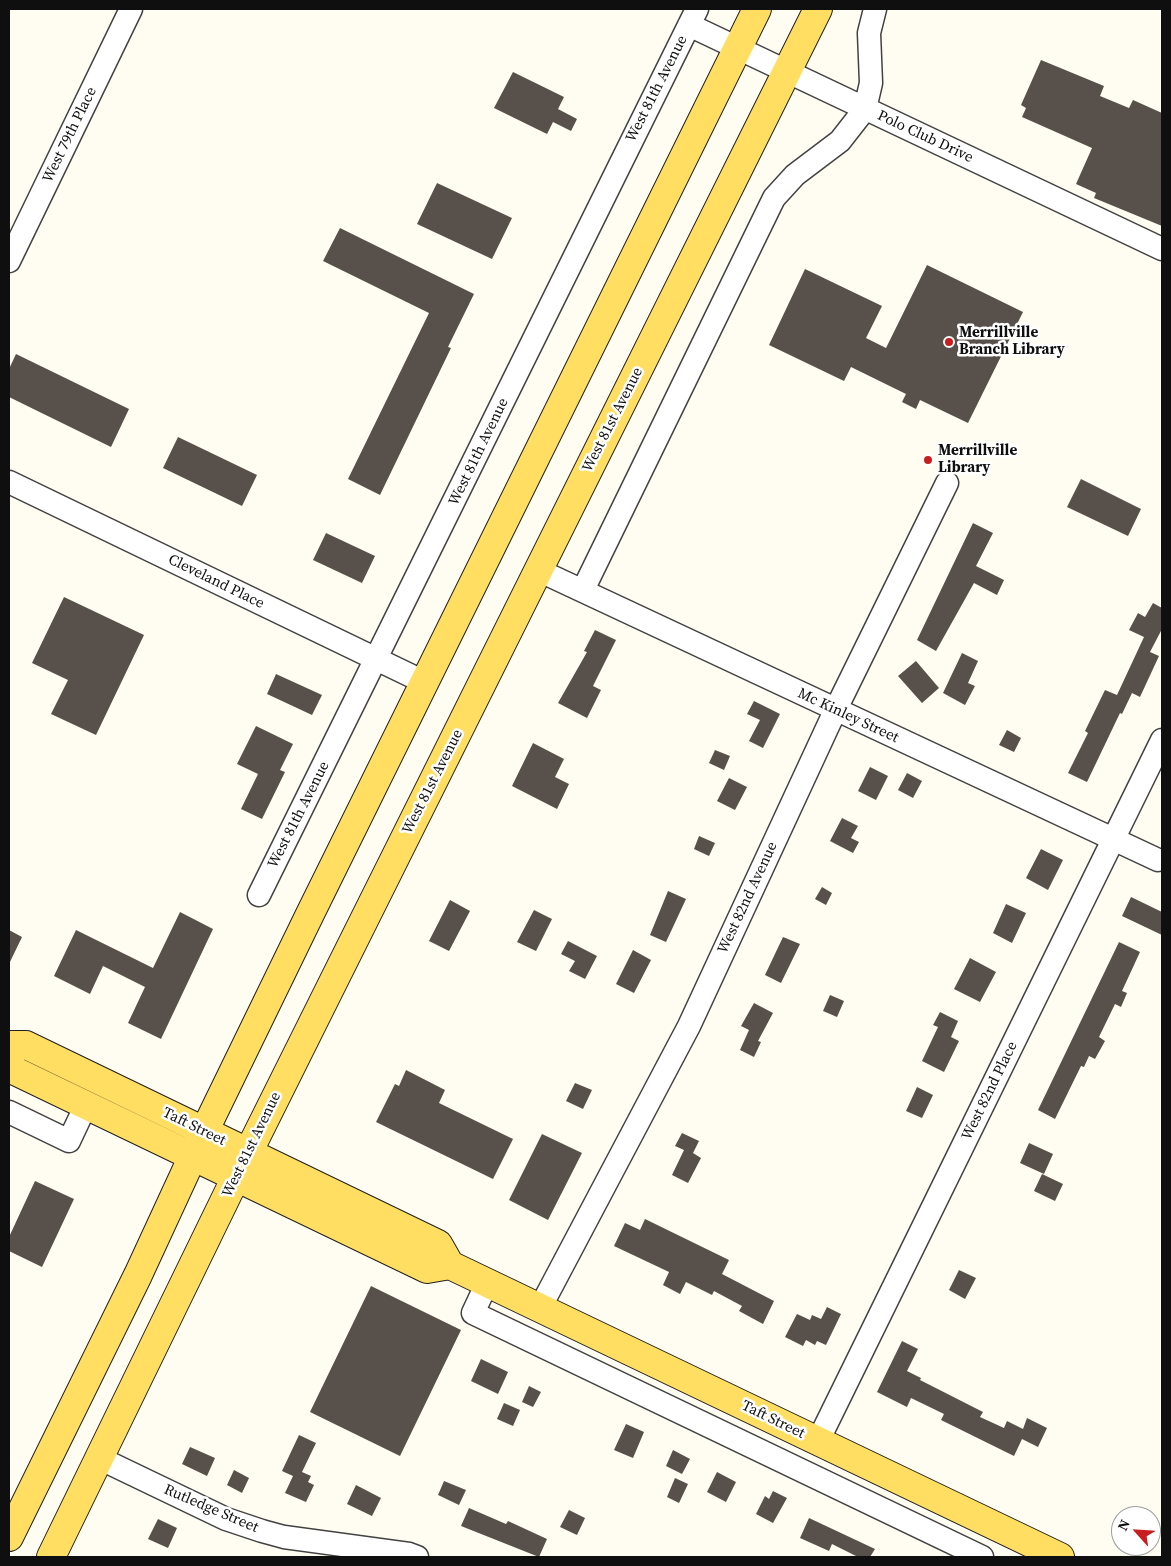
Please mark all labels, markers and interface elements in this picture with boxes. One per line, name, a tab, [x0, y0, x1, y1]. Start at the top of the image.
street label: West 81th Avenue	[622, 33, 692, 145]
street label: West 79th Place	[39, 84, 101, 186]
street label: Polo Club Drive	[874, 107, 976, 167]
place label: Merrillville Branch Library	[959, 324, 1065, 359]
marker: Merrillville Branch Library	[943, 336, 955, 348]
street label: West 81st Avenue	[579, 365, 647, 475]
street label: West 81th Avenue	[445, 395, 513, 509]
place label: Merrillville Library	[938, 442, 1017, 477]
marker: Merrillville Library	[922, 454, 934, 466]
street label: Cleveland Place	[165, 551, 267, 613]
street label: Mc Kinley Street	[795, 685, 901, 747]
street label: West 81st Avenue	[399, 727, 467, 837]
street label: West 81th Avenue	[264, 759, 334, 871]
street label: West 82nd Avenue	[714, 839, 782, 957]
street label: West 82nd Place	[958, 1039, 1022, 1143]
street label: West 81st Avenue	[219, 1089, 285, 1201]
street label: Taft Street	[159, 1104, 229, 1150]
street label: Taft Street	[738, 1397, 808, 1443]
street label: Rutledge Street	[161, 1481, 261, 1537]
north arrow	[1111, 1506, 1161, 1556]
text: N	[1112, 1516, 1135, 1534]

